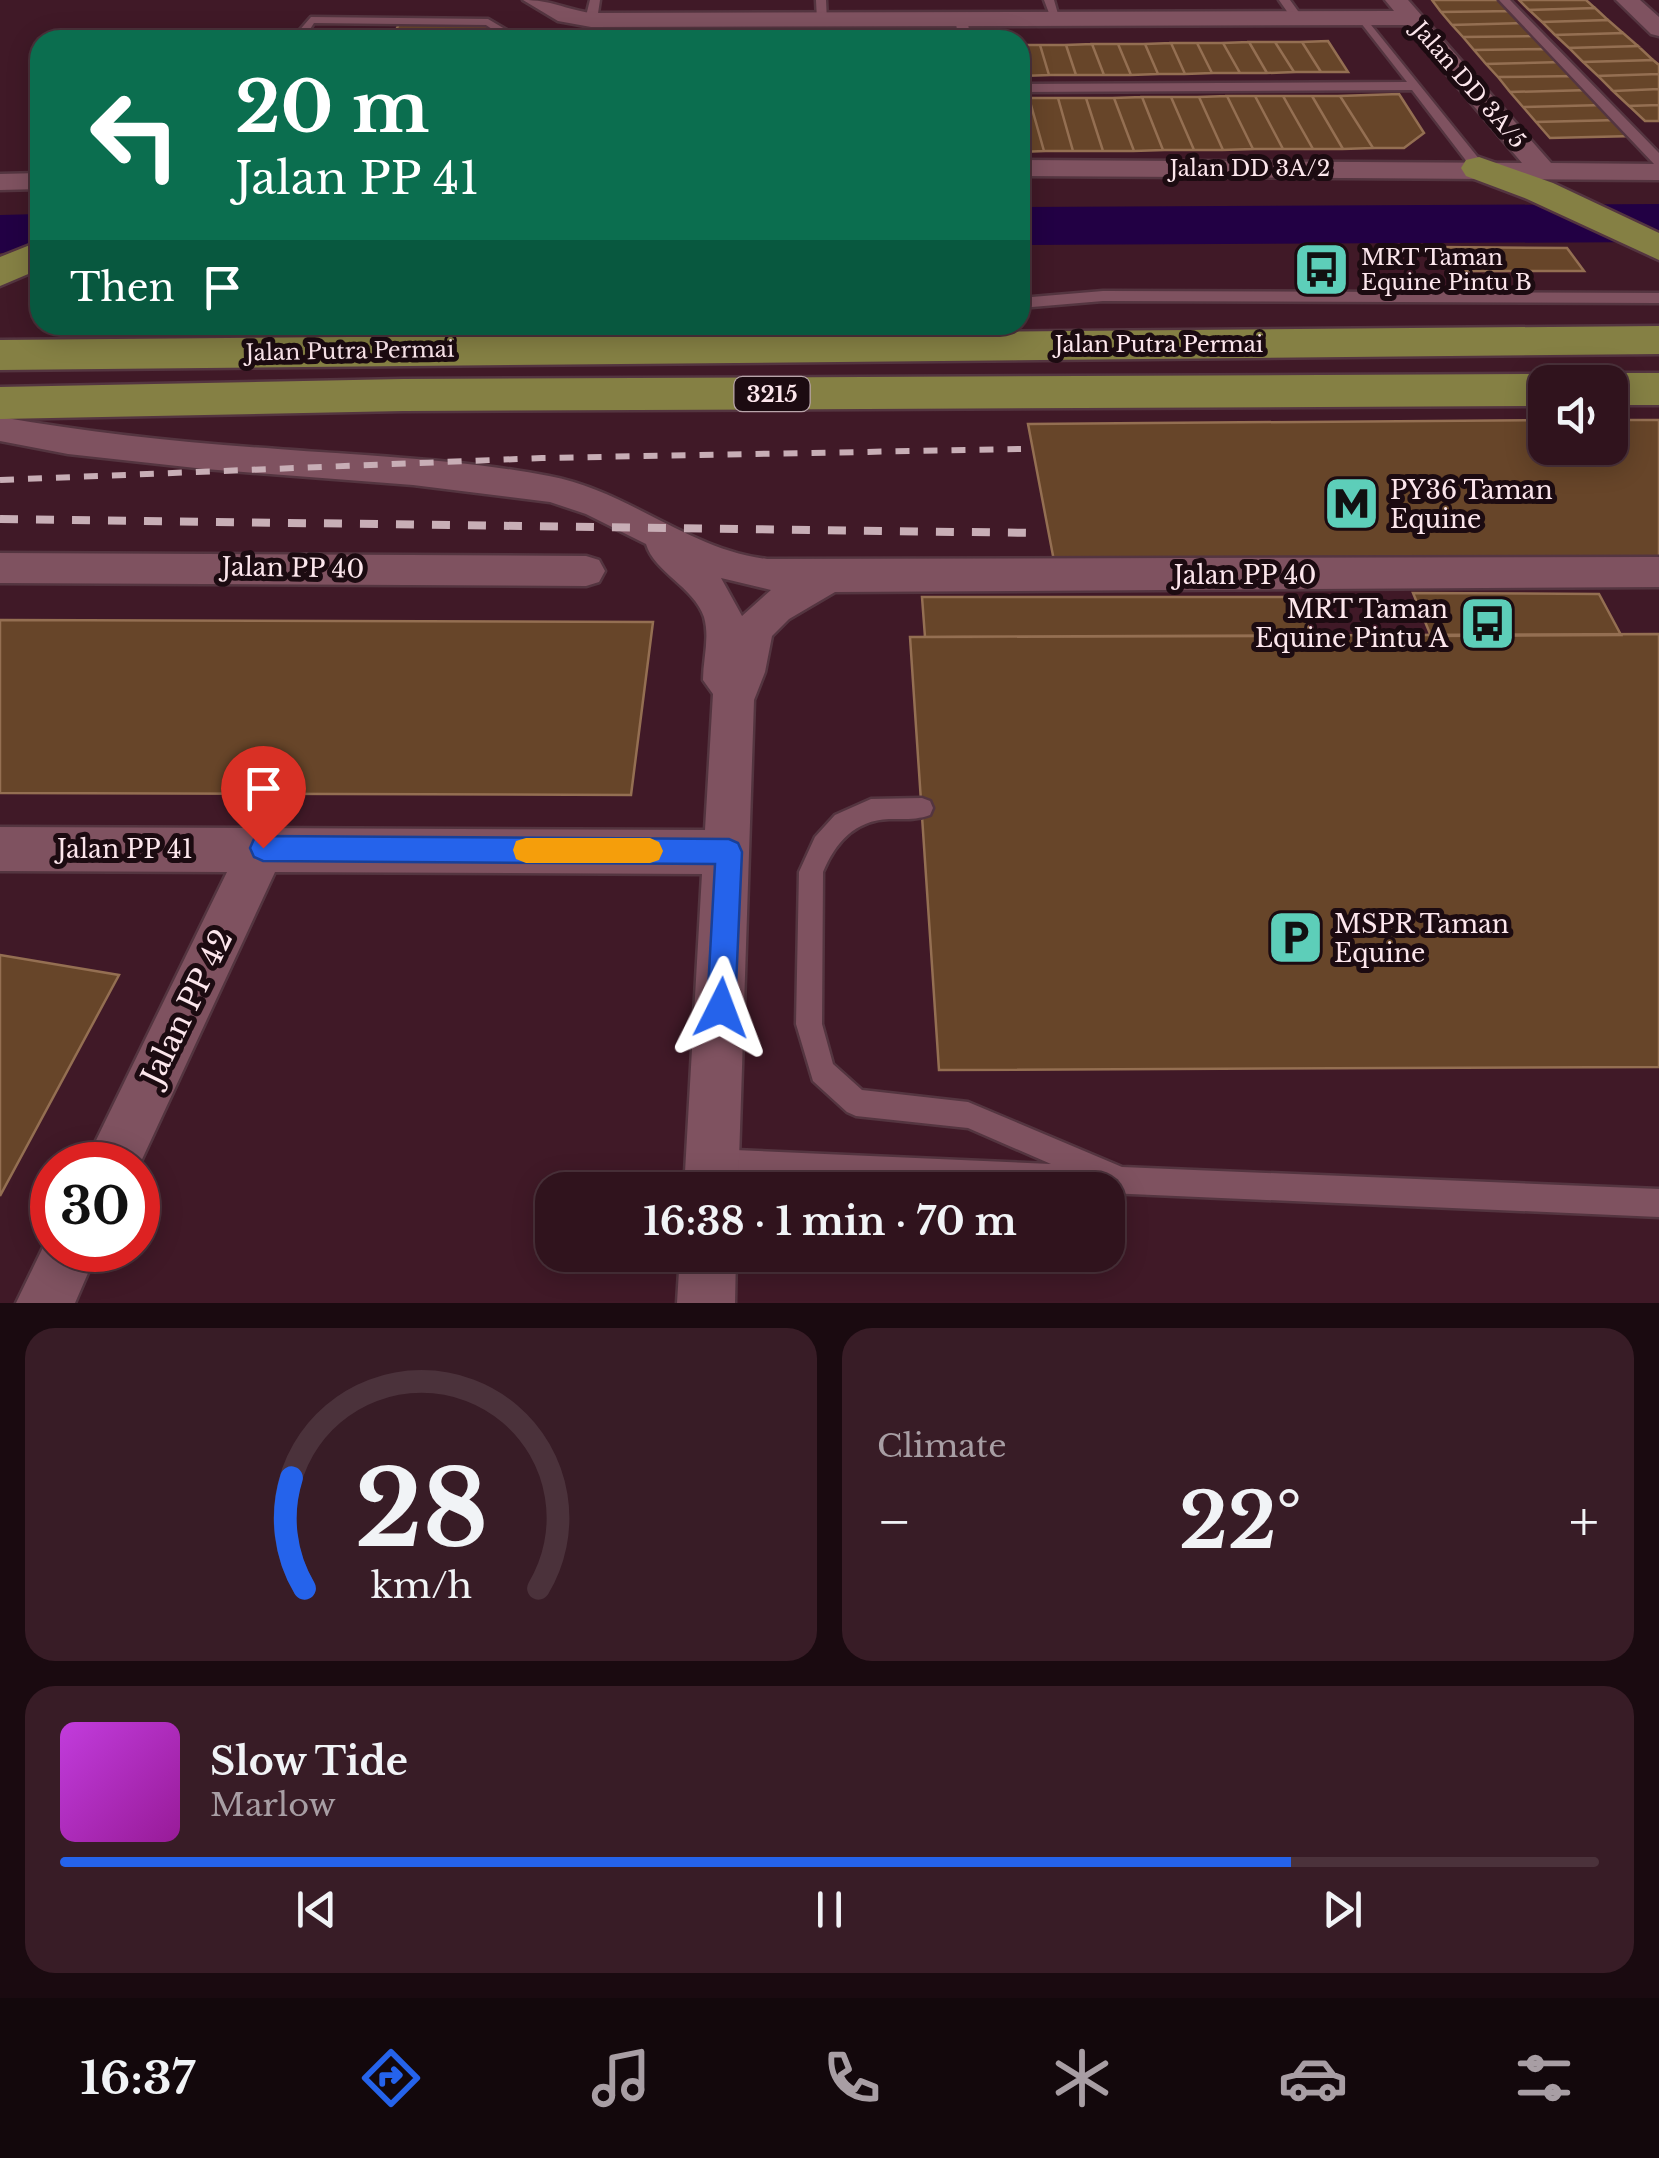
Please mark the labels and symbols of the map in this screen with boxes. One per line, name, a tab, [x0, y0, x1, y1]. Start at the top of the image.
street label: Jalan DD 3A/5	[1405, 14, 1531, 154]
street label: Jalan DD 3A/2	[1167, 155, 1330, 182]
bus stop icon: MRT Taman Equine Pintu B	[1292, 240, 1352, 300]
place label: MRT Taman Equine Pintu B	[1361, 244, 1532, 296]
street label: Jalan Putra Permai	[1052, 331, 1264, 358]
street label: Jalan Putra Permai	[242, 336, 455, 366]
road number: 3215	[734, 377, 810, 411]
metro station icon: PY36 Taman Equine	[1321, 474, 1381, 534]
place label: PY36 Taman Equine	[1390, 475, 1553, 535]
street label: Jalan PP 40	[218, 551, 365, 585]
street label: Jalan PP 40	[1171, 560, 1316, 591]
bus stop icon: MRT Taman Equine Pintu A	[1457, 593, 1517, 653]
place label: MRT Taman Equine Pintu A	[1255, 594, 1449, 654]
pin	[221, 746, 306, 849]
street label: Jalan PP 41	[54, 834, 193, 865]
parking icon: MSPR Taman Equine	[1265, 908, 1325, 968]
place label: MSPR Taman Equine	[1334, 909, 1509, 969]
street label: Jalan PP 42	[132, 923, 240, 1094]
position arrow	[669, 956, 773, 1060]
speed limit sign: 30	[30, 1142, 160, 1272]

